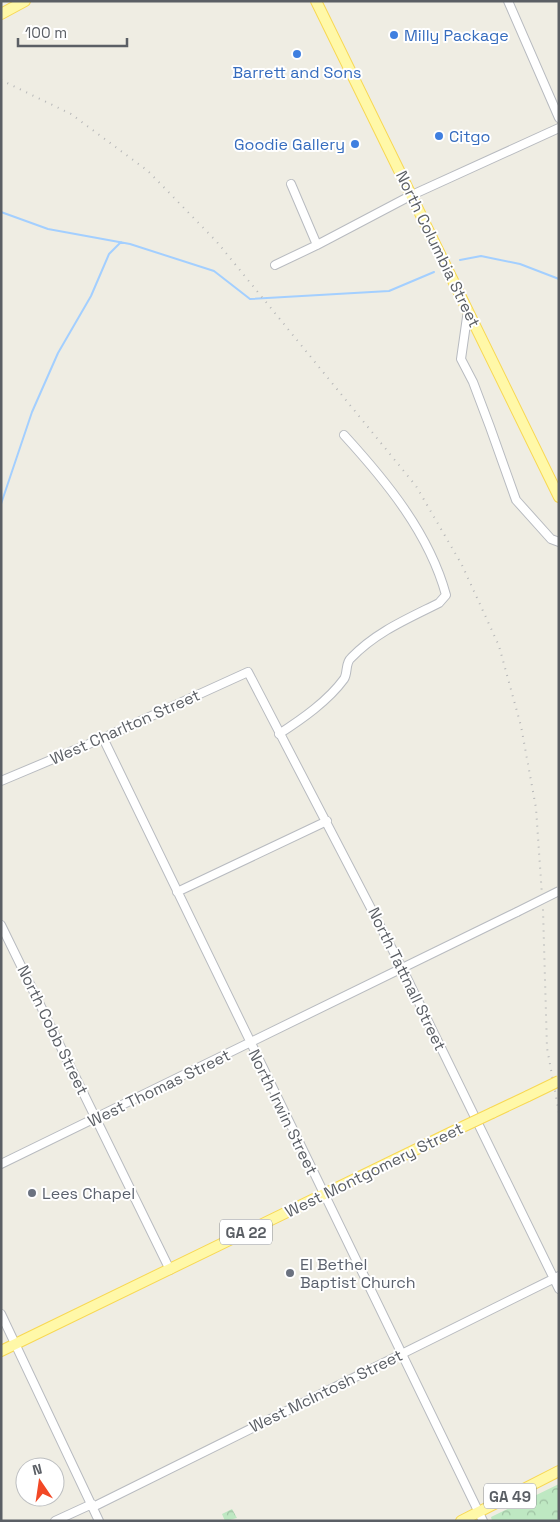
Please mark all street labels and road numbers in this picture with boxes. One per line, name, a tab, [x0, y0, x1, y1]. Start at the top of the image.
street label: North Columbia Street	[391, 167, 485, 331]
street label: West Charlton Street	[47, 684, 203, 770]
street label: North Tattnall Street	[363, 904, 451, 1054]
street label: North Cobb Street	[13, 962, 93, 1098]
street label: West Thomas Street	[84, 1044, 234, 1132]
street label: North Irwin Street	[243, 1046, 323, 1178]
street label: West Montgomery Street	[282, 1118, 466, 1222]
road number: GA 22	[220, 1220, 272, 1244]
street label: West McIntosh Street	[246, 1345, 406, 1437]
road number: GA 49	[484, 1484, 536, 1508]

